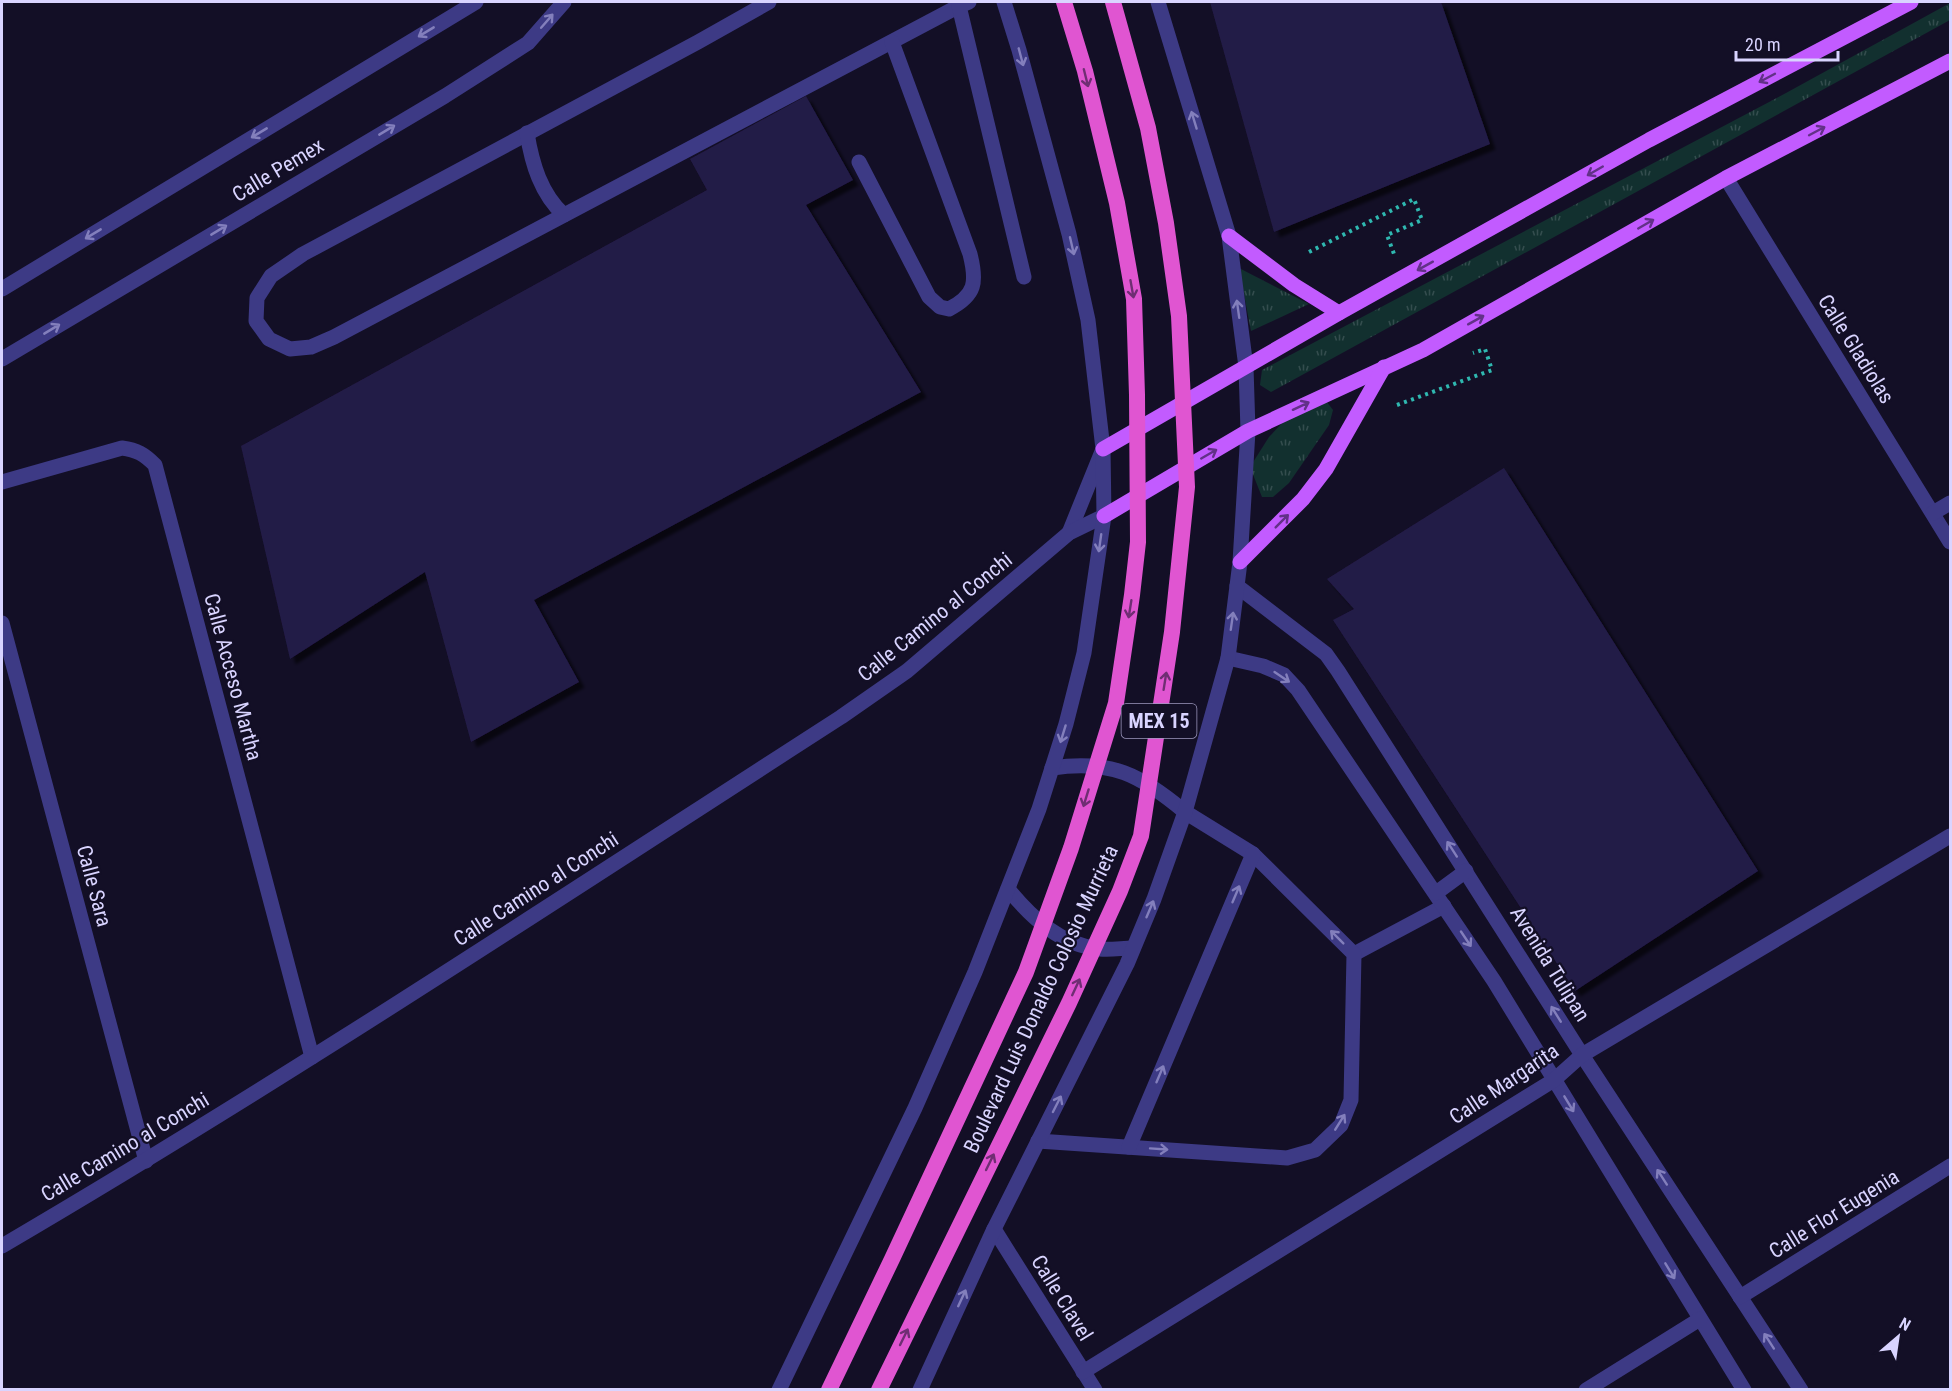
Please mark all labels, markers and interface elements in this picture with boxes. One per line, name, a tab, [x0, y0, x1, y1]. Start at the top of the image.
one-way arrow	[540, 14, 554, 29]
scale bar	[1736, 24, 1838, 62]
one-way arrow	[418, 26, 435, 38]
text: 20 m	[1745, 34, 1780, 55]
one-way arrow	[1016, 47, 1028, 66]
one-way arrow	[1081, 68, 1093, 87]
one-way arrow	[1758, 73, 1776, 84]
one-way arrow	[1188, 111, 1199, 130]
one-way arrow	[378, 124, 395, 136]
one-way arrow	[1808, 125, 1825, 137]
one-way arrow	[251, 126, 268, 139]
street label: Calle Pemex	[228, 133, 328, 207]
one-way arrow	[1587, 166, 1605, 177]
one-way arrow	[1636, 218, 1654, 229]
one-way arrow	[210, 223, 227, 235]
one-way arrow	[85, 228, 102, 240]
one-way arrow	[1066, 236, 1078, 255]
one-way arrow	[1417, 261, 1435, 272]
one-way arrow	[1127, 278, 1138, 298]
street label: Calle Gladiolas	[1813, 290, 1899, 408]
one-way arrow	[1233, 300, 1244, 320]
one-way arrow	[1467, 314, 1484, 326]
one-way arrow	[43, 323, 60, 335]
one-way arrow	[1292, 400, 1310, 412]
one-way arrow	[1200, 448, 1217, 460]
one-way arrow	[1274, 513, 1289, 528]
one-way arrow	[1095, 532, 1106, 552]
street label: Calle Camino al Conchi	[853, 547, 1017, 687]
street label: Calle Acceso Martha	[199, 591, 267, 763]
one-way arrow	[1125, 599, 1136, 618]
one-way arrow	[1227, 612, 1238, 632]
one-way arrow	[1274, 671, 1290, 683]
one-way arrow	[1159, 672, 1170, 691]
road number: MEX 15	[1122, 704, 1196, 738]
one-way arrow	[1057, 724, 1068, 743]
one-way arrow	[1080, 788, 1091, 807]
street label: Calle Camino al Conchi	[449, 827, 623, 951]
street label: Boulevard Luis Donaldo Colosio Murrieta	[959, 841, 1123, 1157]
one-way arrow	[1445, 841, 1457, 858]
street label: Calle Sara	[72, 843, 116, 929]
one-way arrow	[1231, 885, 1242, 904]
one-way arrow	[1145, 901, 1156, 919]
street label: Avenida Tulipan	[1505, 902, 1595, 1026]
one-way arrow	[1330, 930, 1344, 945]
one-way arrow	[1460, 930, 1472, 946]
one-way arrow	[1071, 978, 1083, 996]
one-way arrow	[1550, 1006, 1562, 1023]
street label: Calle Margarita	[1445, 1039, 1563, 1129]
one-way arrow	[1155, 1065, 1166, 1083]
street label: Calle Camino al Conchi	[37, 1087, 213, 1207]
one-way arrow	[1564, 1095, 1576, 1112]
one-way arrow	[1051, 1096, 1063, 1113]
one-way arrow	[1334, 1114, 1347, 1131]
one-way arrow	[1149, 1144, 1169, 1155]
one-way arrow	[985, 1153, 997, 1171]
street label: Calle Flor Eugenia	[1765, 1164, 1903, 1264]
one-way arrow	[1656, 1170, 1668, 1186]
street label: Calle Clavel	[1026, 1251, 1098, 1345]
one-way arrow	[1665, 1262, 1677, 1279]
one-way arrow	[957, 1290, 969, 1308]
north arrow	[1868, 1307, 1928, 1367]
text: N	[1896, 1314, 1914, 1335]
one-way arrow	[899, 1328, 911, 1346]
one-way arrow	[1762, 1332, 1775, 1349]

